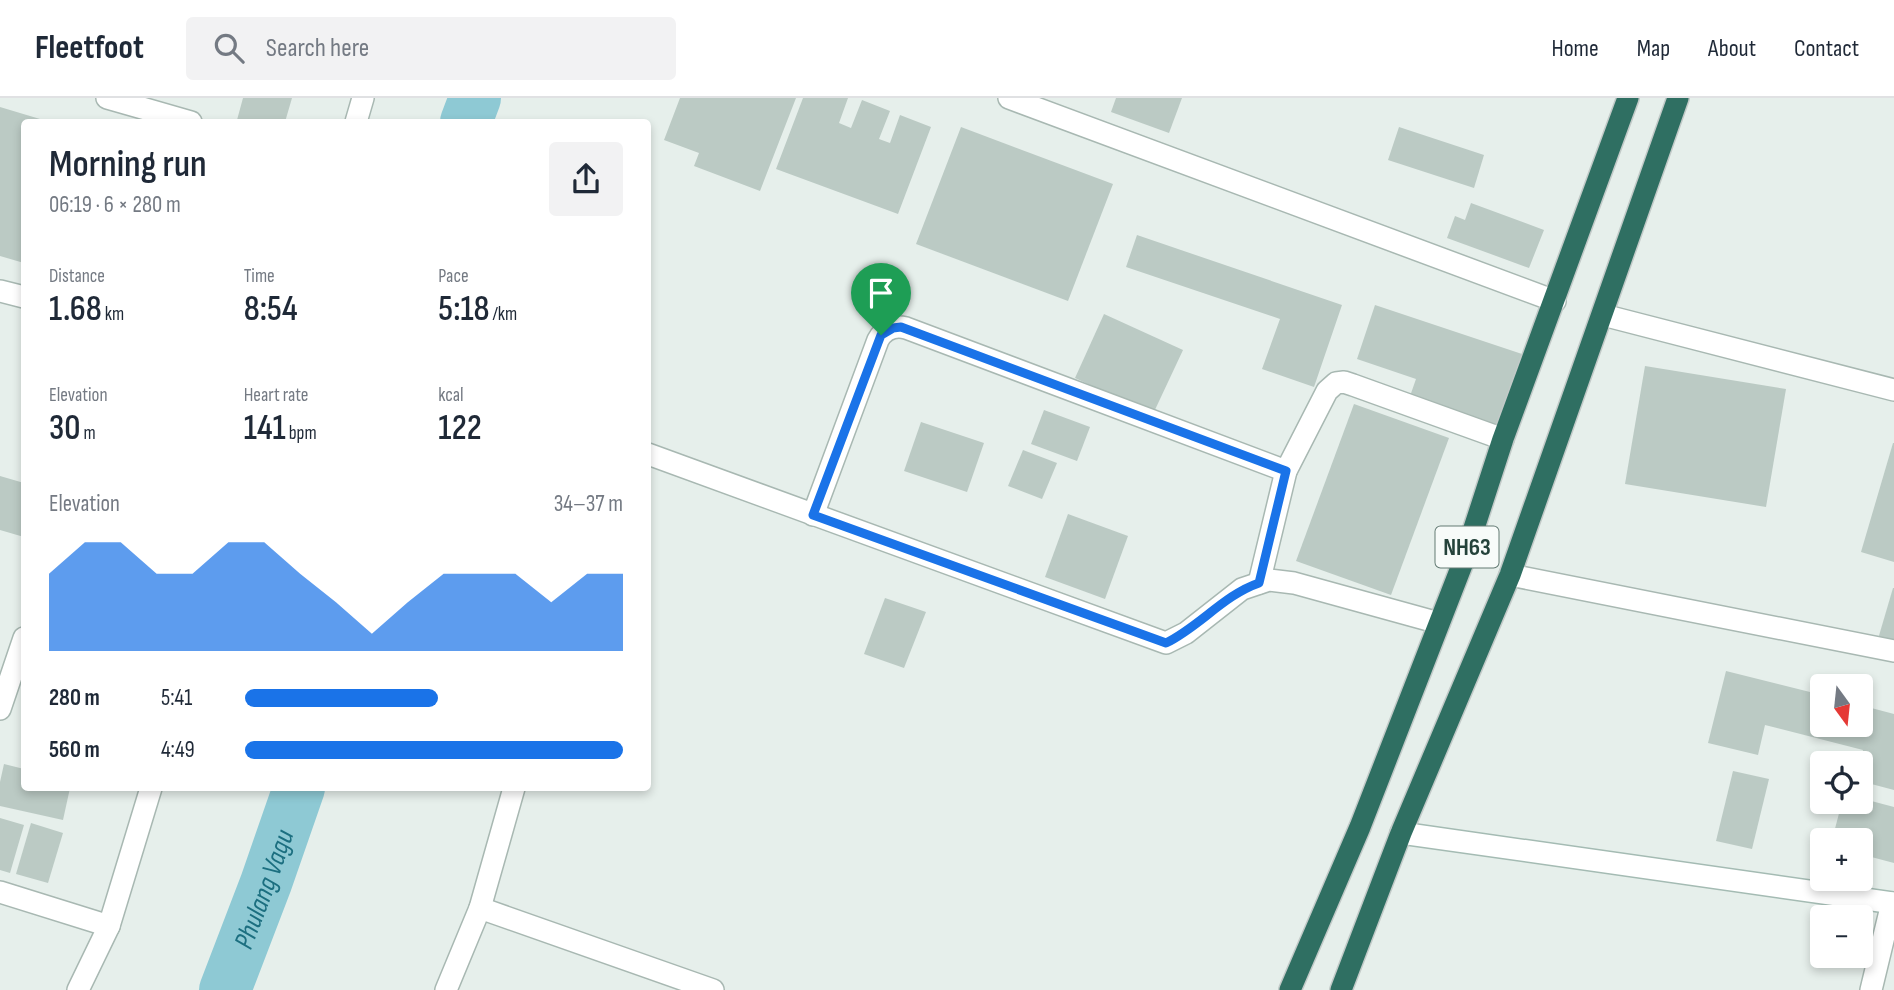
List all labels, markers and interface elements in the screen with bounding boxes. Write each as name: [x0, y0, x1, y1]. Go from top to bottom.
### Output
search box: [186, 17, 676, 80]
text: Fleetfoot: [35, 28, 144, 68]
icon: search: [210, 29, 248, 67]
text: Search here: [266, 33, 369, 64]
text: Home: [1551, 34, 1599, 63]
text: Map: [1637, 34, 1670, 63]
text: About: [1708, 34, 1756, 63]
text: Contact: [1794, 34, 1859, 63]
text: Morning run: [49, 142, 207, 187]
button: share: [549, 142, 623, 216]
text: 06:19 · 6 × 280 m: [49, 191, 181, 219]
pin: [851, 263, 911, 335]
text: Distance: [49, 265, 105, 288]
text: Time: [244, 265, 275, 288]
text: Pace: [438, 265, 469, 288]
icon: arrive: [862, 274, 900, 312]
text: 1.68: [49, 288, 102, 331]
text: 8:54: [244, 288, 298, 331]
text: 5:18: [438, 288, 490, 331]
text: km: [102, 303, 124, 326]
text: /km: [490, 303, 517, 326]
text: Elevation: [49, 384, 108, 407]
text: Heart rate: [244, 384, 309, 407]
text: kcal: [438, 384, 463, 407]
text: 30: [49, 407, 80, 450]
text: 141: [244, 407, 286, 450]
text: 122: [438, 407, 482, 450]
text: m: [80, 422, 96, 445]
text: bpm: [286, 422, 317, 445]
text: Elevation: [49, 490, 120, 518]
text: 34–37 m: [554, 490, 623, 518]
road number: NH63: [1436, 526, 1498, 568]
north arrow: [1810, 674, 1872, 737]
map controls: [1810, 674, 1873, 968]
text: 280 m: [49, 684, 100, 712]
text: 5:41: [161, 684, 192, 712]
text: 560 m: [49, 736, 100, 764]
text: 4:49: [161, 736, 195, 764]
button: locate: [1810, 751, 1873, 814]
water label: Phulang Vagu: [227, 825, 301, 954]
button: +: [1810, 828, 1873, 891]
button: −: [1810, 905, 1873, 968]

